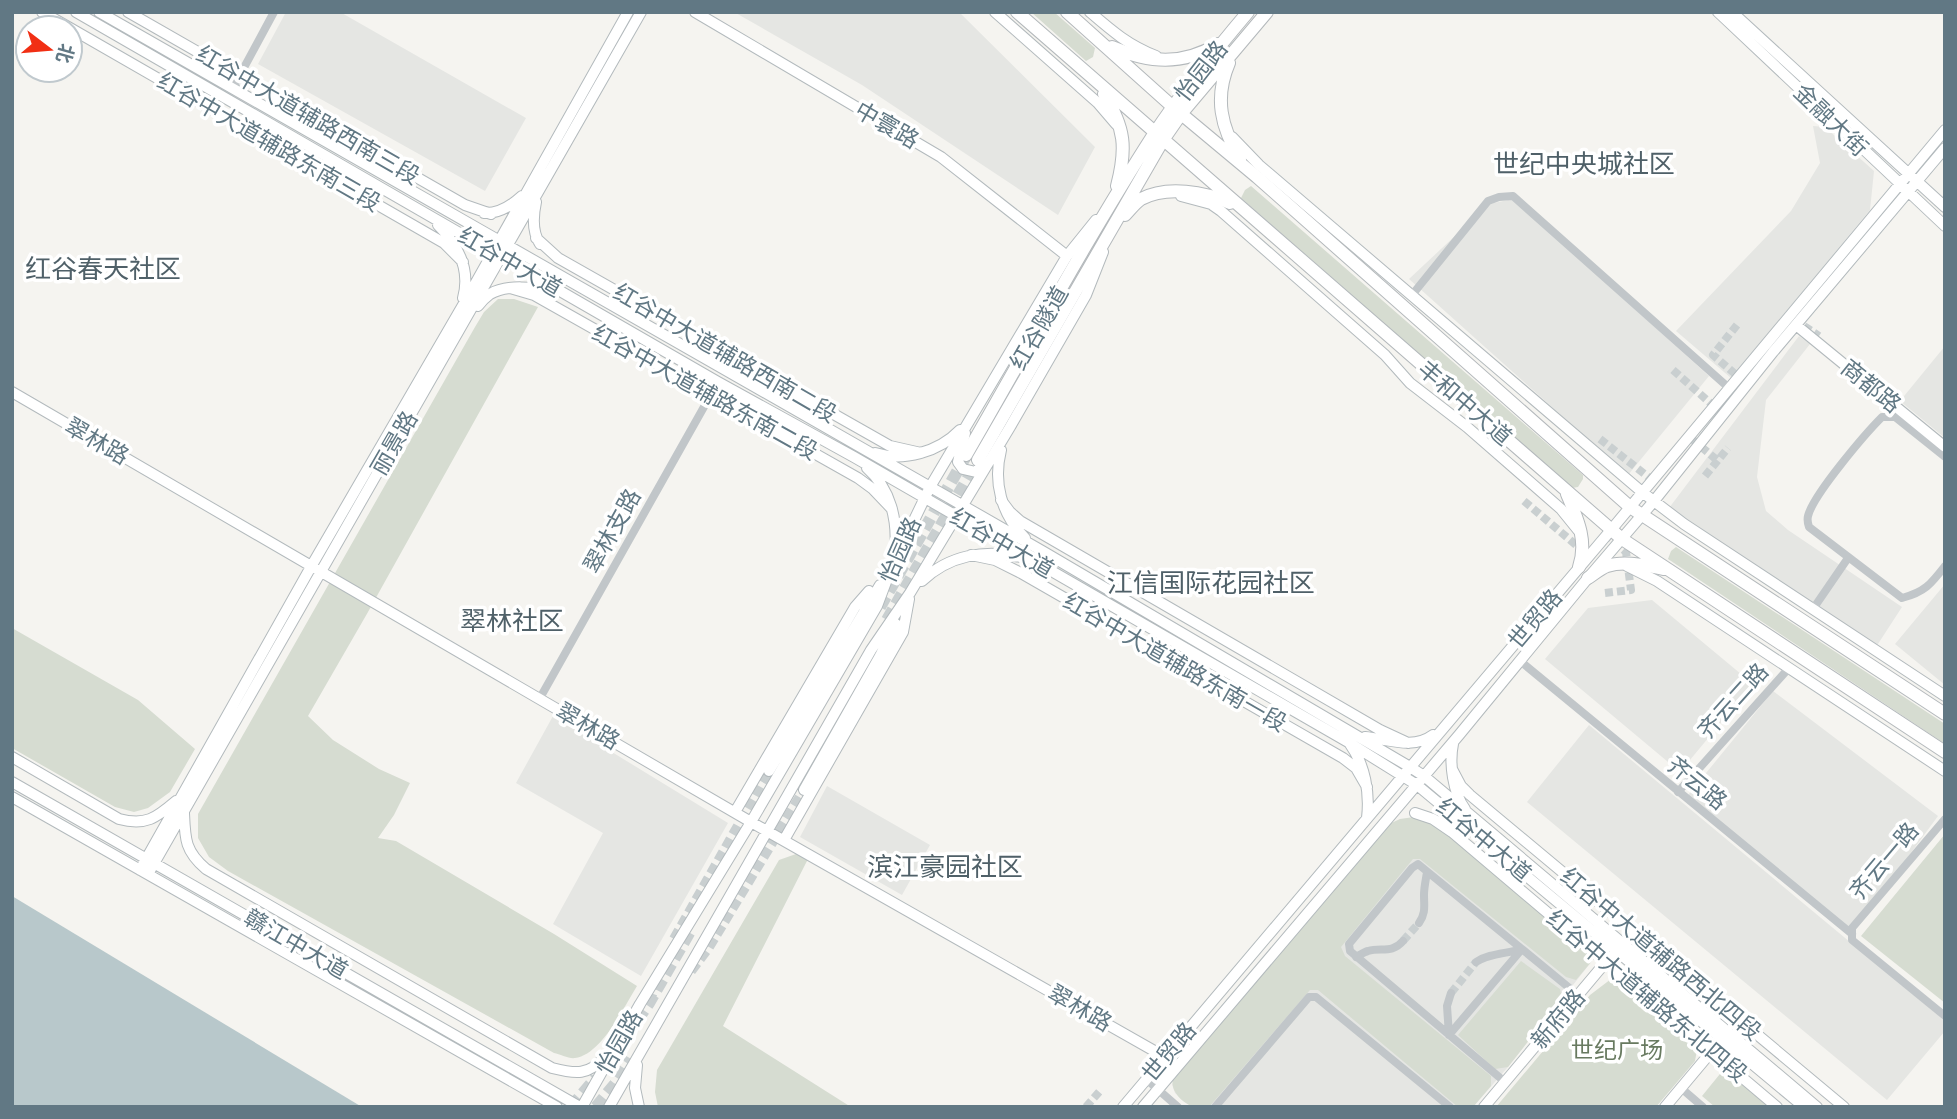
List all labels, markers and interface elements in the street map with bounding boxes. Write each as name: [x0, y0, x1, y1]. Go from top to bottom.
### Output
north arrow: [14, 14, 84, 84]
street label: 怡园路: [1166, 33, 1234, 107]
street label: 红谷中大道辅路西南三段: [191, 37, 426, 191]
text: 北: [50, 41, 80, 66]
street label: 红谷中大道辅路东南三段: [152, 64, 387, 218]
street label: 金融大街: [1787, 76, 1876, 163]
street label: 中寰路: [850, 93, 925, 155]
district label: 世纪中央城社区: [1493, 145, 1675, 181]
street label: 红谷中大道: [453, 219, 568, 304]
district label: 红谷春天社区: [25, 250, 181, 286]
street label: 红谷中大道辅路西南二段: [608, 275, 843, 429]
street label: 红谷隧道: [1001, 280, 1075, 375]
street label: 红谷中大道辅路东南二段: [587, 316, 824, 466]
street label: 商都路: [1835, 351, 1909, 419]
street label: 丰和中大道: [1412, 352, 1520, 452]
street label: 丽景路: [362, 405, 424, 480]
street label: 翠林路: [60, 409, 135, 471]
street label: 翠林支路: [575, 483, 647, 579]
street label: 红谷中大道: [945, 500, 1060, 585]
street label: 怡园路: [870, 512, 928, 588]
district label: 江信国际花园社区: [1107, 564, 1315, 600]
street label: 世贸路: [1500, 582, 1569, 655]
street label: 红谷中大道辅路东南一段: [1058, 584, 1293, 738]
district label: 翠林社区: [460, 602, 564, 638]
street label: 齐云二路: [1690, 655, 1775, 745]
street label: 翠林路: [551, 694, 626, 756]
street label: 齐云路: [1661, 748, 1735, 816]
street label: 红谷中大道: [1430, 790, 1539, 888]
street label: 齐云一路: [1841, 815, 1925, 906]
district label: 滨江豪园社区: [867, 848, 1023, 884]
street label: 红谷中大道辅路西北四段: [1554, 860, 1769, 1047]
street label: 赣江中大道: [239, 901, 354, 986]
street label: 红谷中大道辅路东北四段: [1540, 902, 1755, 1089]
street label: 翠林路: [1043, 976, 1118, 1038]
street label: 新府路: [1523, 982, 1592, 1055]
street label: 怡园路: [587, 1004, 649, 1079]
street label: 世贸路: [1134, 1015, 1203, 1088]
park label: 世纪广场: [1571, 1033, 1663, 1065]

